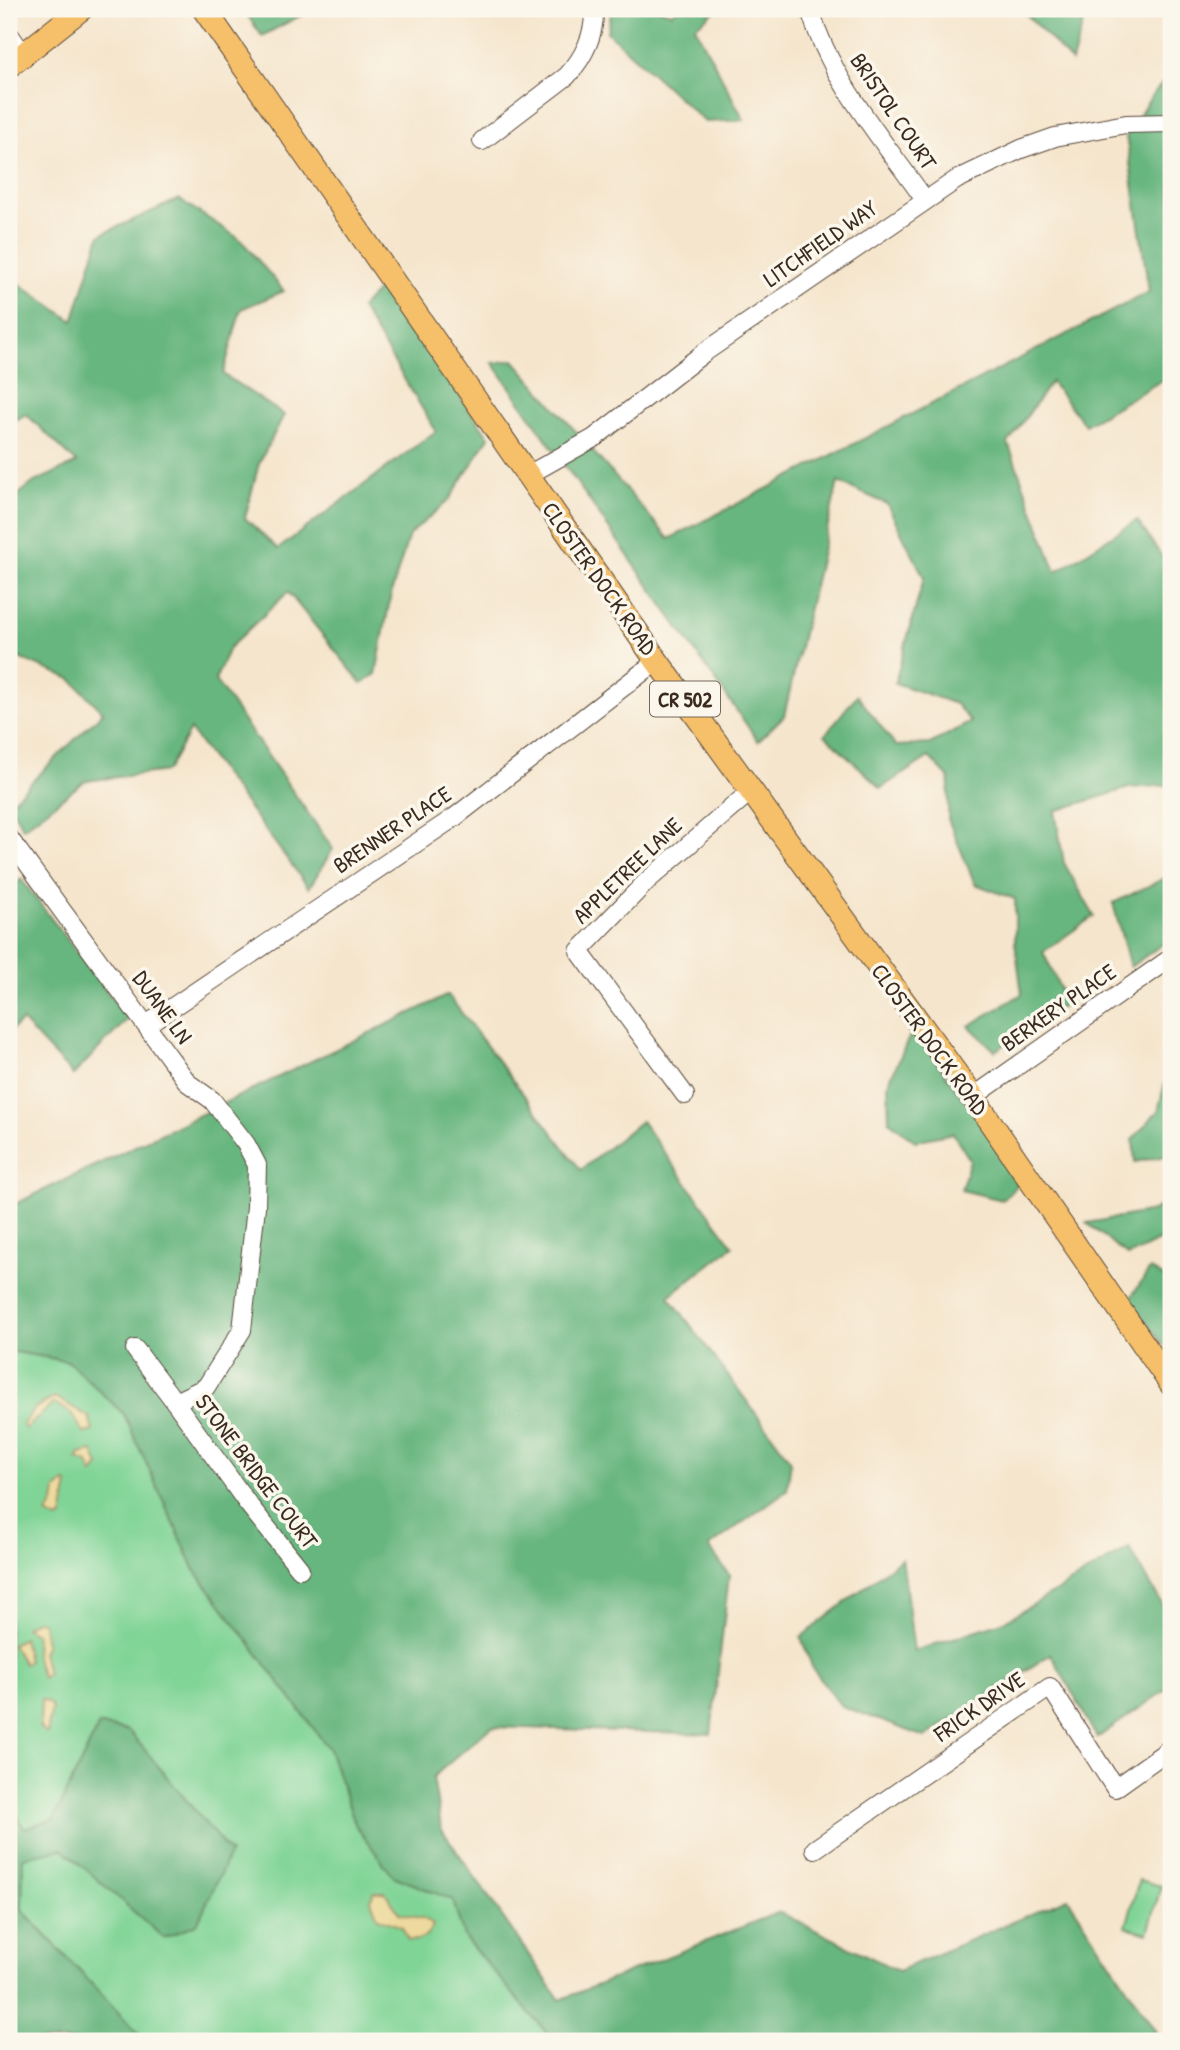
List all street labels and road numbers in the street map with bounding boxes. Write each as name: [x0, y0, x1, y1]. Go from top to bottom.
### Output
street label: BRISTOL COURT: [843, 46, 945, 176]
street label: LITCHFIELD WAY: [757, 192, 883, 294]
street label: CLOSTER DOCK ROAD: [536, 495, 664, 661]
road number: CR 502: [650, 682, 720, 716]
street label: BRENNER PLACE: [327, 778, 457, 880]
street label: APPLETREE LANE: [565, 810, 689, 930]
street label: BERKERY PLACE: [994, 956, 1122, 1058]
street label: CLOSTER DOCK ROAD: [865, 957, 996, 1121]
street label: DUANE LN: [126, 964, 200, 1050]
street label: STONE BRIDGE COURT: [189, 1387, 325, 1555]
street label: FRICK DRIVE: [927, 1663, 1031, 1749]

